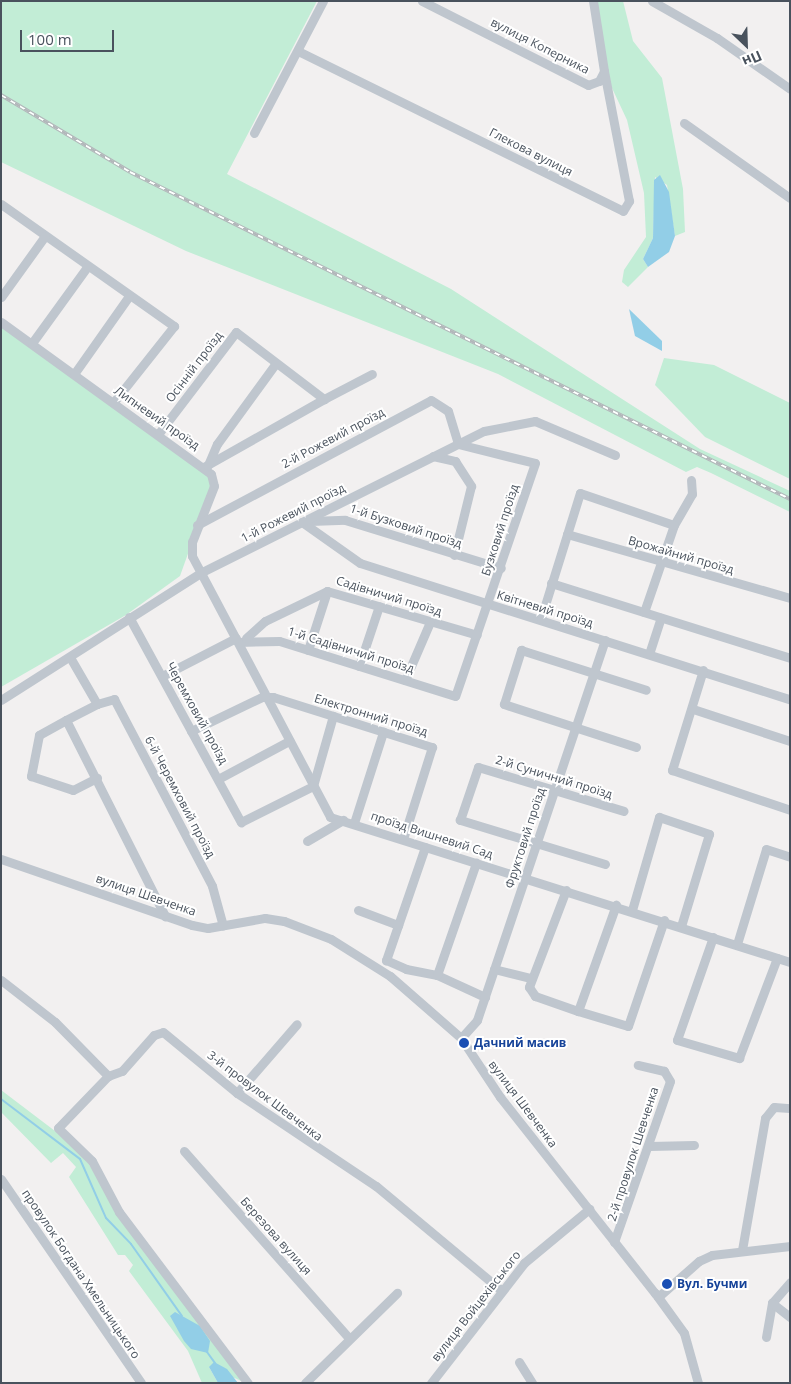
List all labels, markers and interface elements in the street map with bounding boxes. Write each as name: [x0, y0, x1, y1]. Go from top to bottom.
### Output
street label: вулиця Коперника: [488, 15, 592, 77]
scale bar: [22, 20, 116, 52]
north arrow: [721, 20, 771, 70]
text: 100 m: [28, 29, 72, 49]
text: Пн: [739, 46, 765, 72]
street label: Глекова вулиця: [487, 125, 575, 179]
street label: Осінній проїзд: [163, 329, 225, 405]
street label: Липневий проїзд: [112, 383, 202, 453]
street label: 2-й Рожевий проїзд: [279, 405, 387, 471]
street label: 1-й Рожевий проїзд: [239, 481, 347, 545]
street label: Бузковий проїзд: [478, 482, 522, 578]
street label: 1-й Бузковий проїзд: [348, 501, 464, 551]
street label: Врожайний проїзд: [627, 533, 735, 577]
street label: Садівничий проїзд: [334, 573, 444, 619]
street label: Квітневий проїзд: [495, 587, 595, 631]
street label: 1-й Садівничий проїзд: [286, 624, 416, 676]
street label: Черемховий проїзд: [163, 659, 231, 767]
street label: Електронний проїзд: [312, 691, 430, 739]
street label: 6-й Черемховий проїзд: [142, 734, 218, 860]
street label: 2-й Суничний проїзд: [494, 752, 614, 802]
street label: Фруктовий проїзд: [502, 786, 548, 890]
street label: проїзд Вишневий Сад: [369, 808, 495, 862]
street label: вулиця Шевченка: [94, 871, 198, 919]
place label: Дачний масив: [474, 1036, 566, 1050]
marker: Дачний масив: [458, 1037, 470, 1049]
street label: 3-й провулок Шевченка: [205, 1048, 325, 1144]
street label: вулиця Шевченка: [486, 1058, 560, 1150]
street label: 2-й провулок Шевченка: [604, 1085, 662, 1223]
street label: провулок Богдана Хмельницького: [19, 1187, 143, 1361]
street label: Березова вулиця: [237, 1194, 315, 1278]
street label: вулиця Войцехівського: [428, 1248, 524, 1364]
place label: Вул. Бучми: [677, 1277, 747, 1291]
marker: Вул. Бучми: [661, 1278, 673, 1290]

